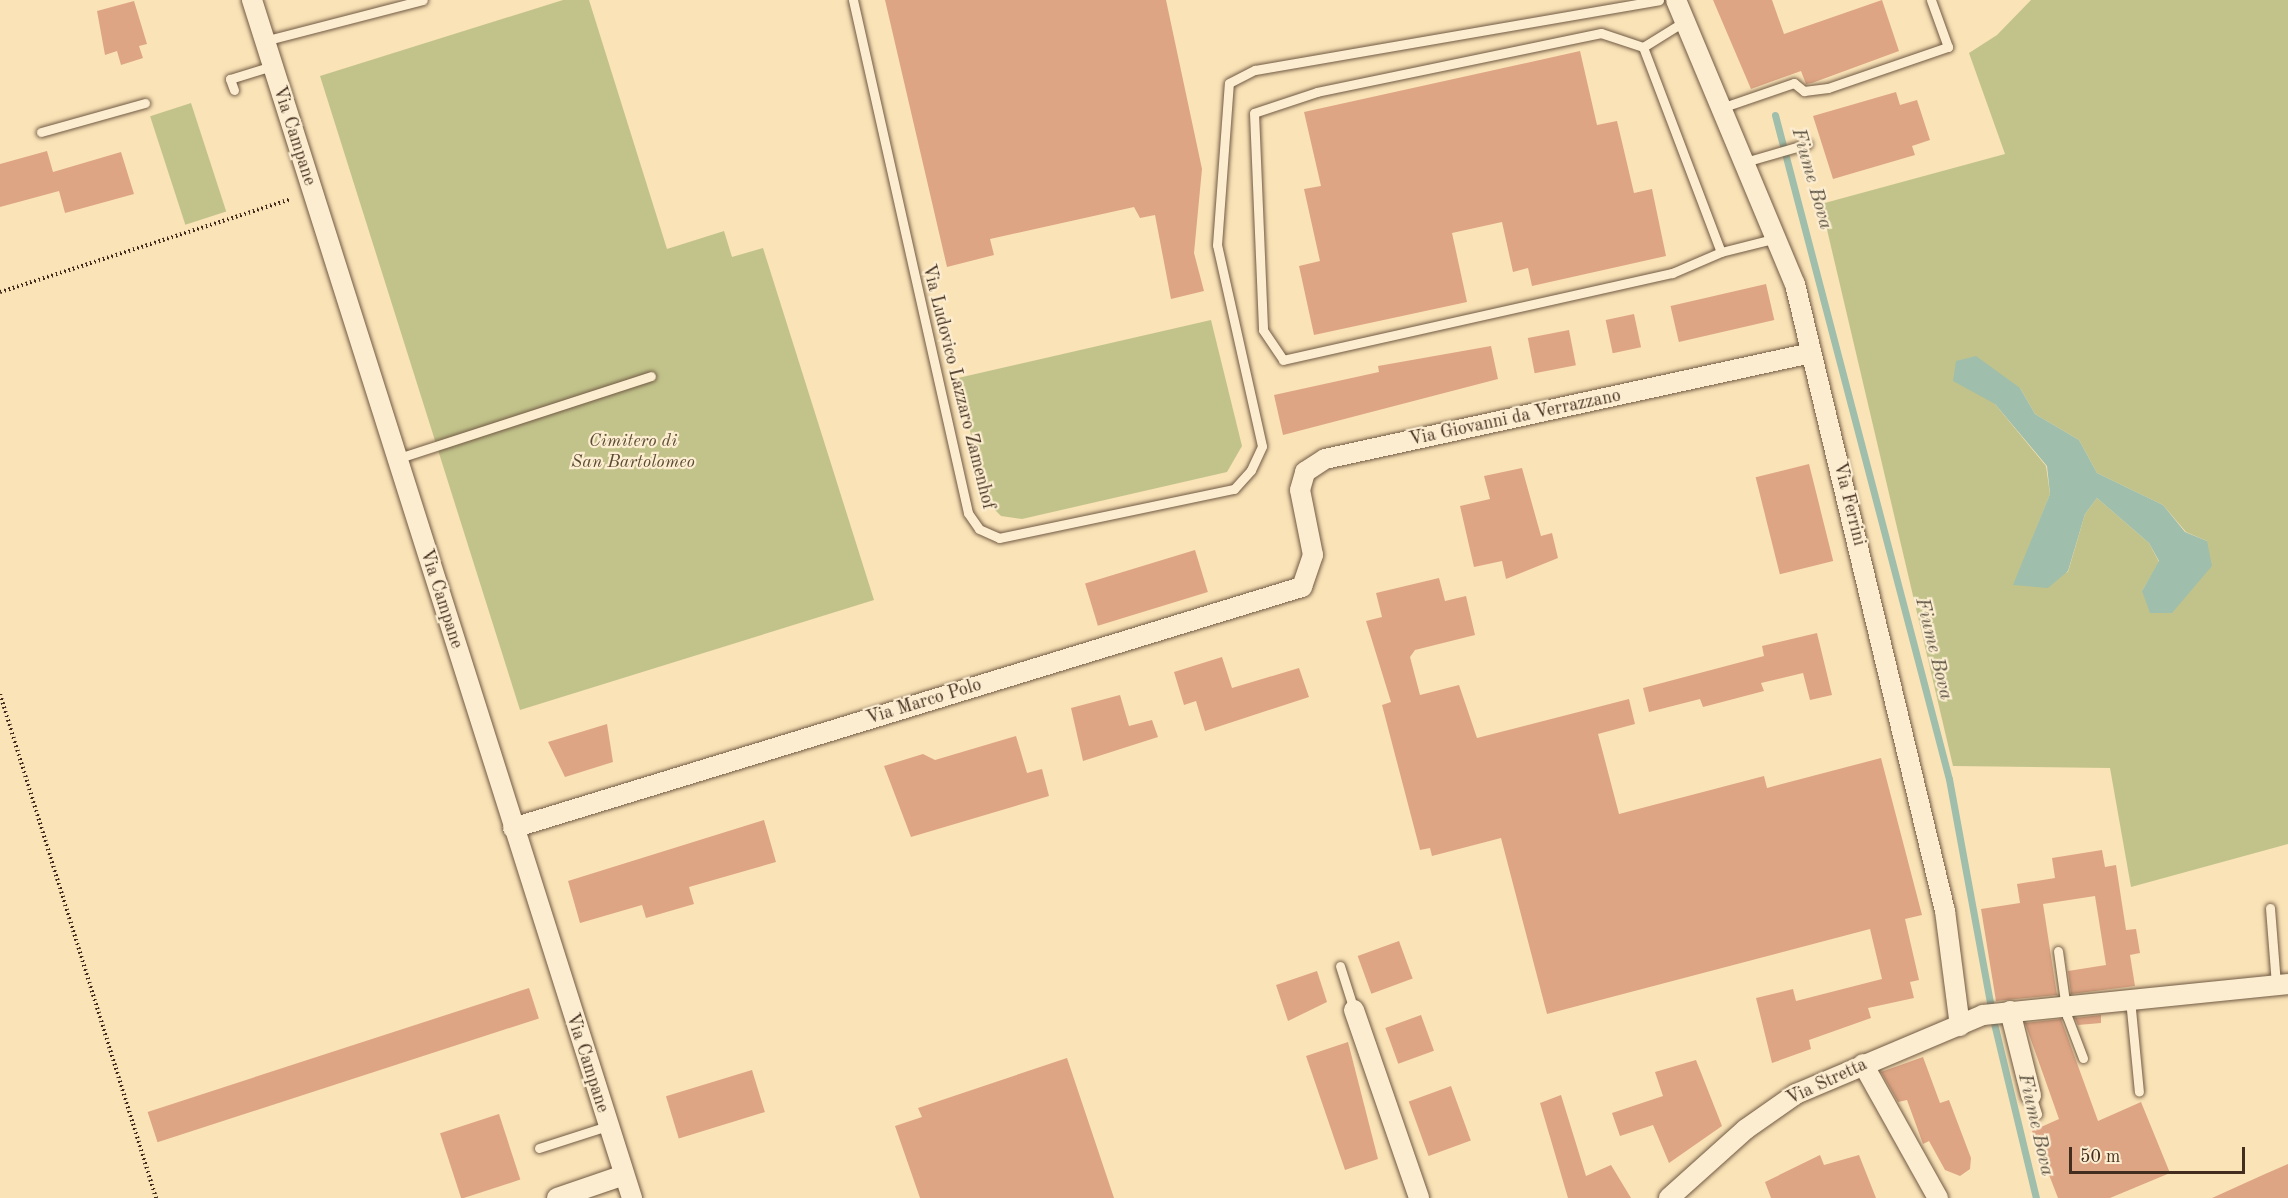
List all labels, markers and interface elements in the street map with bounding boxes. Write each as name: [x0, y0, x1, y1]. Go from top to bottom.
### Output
street label: Via Campane: [268, 84, 320, 188]
water label: Fiume Bova: [1785, 125, 1837, 233]
street label: Via Ludovico Lazzaro Zamenhof: [917, 262, 999, 512]
street label: Via Giovanni da Verrazzano: [1407, 385, 1623, 451]
park label: Cimitero di San Bartolomeo: [571, 431, 695, 474]
street label: Via Ferrini: [1828, 460, 1870, 548]
street label: Via Campane: [415, 547, 467, 651]
water label: Fiume Bova: [1909, 595, 1957, 703]
street label: Via Marco Polo: [864, 674, 984, 730]
street label: Via Campane: [561, 1011, 613, 1115]
street label: Via Stretta: [1783, 1054, 1871, 1110]
water label: Fiume Bova: [2012, 1071, 2058, 1179]
scale bar: [2072, 1135, 2248, 1173]
text: 50 m: [2080, 1148, 2120, 1166]

